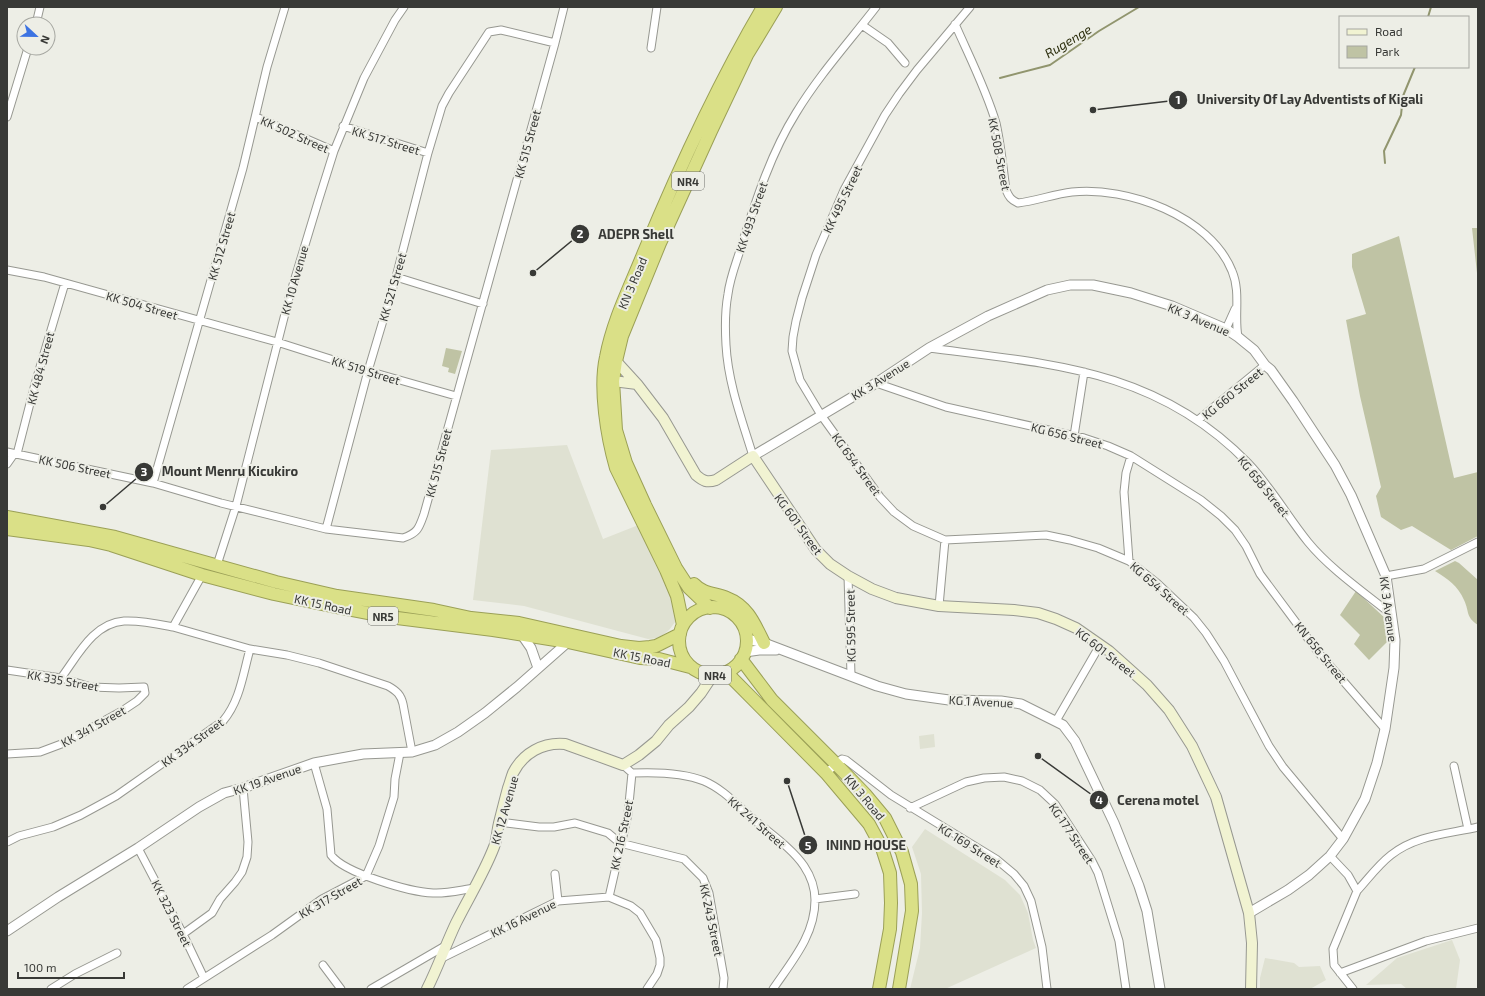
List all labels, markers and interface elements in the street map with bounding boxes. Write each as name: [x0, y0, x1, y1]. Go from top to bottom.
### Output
north arrow: [16, 16, 56, 56]
legend: [1339, 16, 1469, 68]
water label: Rugenge: [1042, 21, 1094, 61]
text: Road: [1375, 24, 1403, 38]
text: N: [38, 34, 53, 46]
text: Park: [1375, 44, 1400, 58]
callout: University Of Lay Adventists of Kigali: [1168, 87, 1432, 112]
text: University Of Lay Adventists of Kigali: [1197, 91, 1423, 107]
text: 1: [1175, 92, 1181, 106]
street label: KK 515 Street: [511, 108, 543, 180]
street label: KK 502 Street: [259, 113, 332, 155]
street label: KK 508 Street: [986, 116, 1014, 192]
street label: KK 517 Street: [350, 123, 422, 157]
street label: KK 495 Street: [820, 163, 865, 235]
road number: NR4: [672, 172, 704, 190]
street label: KK 493 Street: [732, 179, 770, 254]
street label: KK 512 Street: [205, 210, 238, 282]
callout: ADEPR Shell: [570, 222, 682, 247]
text: 2: [577, 226, 584, 240]
text: ADEPR Shell: [598, 226, 674, 242]
street label: KK 10 Avenue: [277, 244, 311, 316]
street label: KK 521 Street: [376, 251, 409, 323]
street label: KN 3 Road: [615, 255, 649, 311]
street label: KK 504 Street: [105, 288, 180, 322]
street label: KK 3 Avenue: [1166, 300, 1232, 338]
street label: KK 484 Street: [24, 330, 57, 406]
street label: KK 519 Street: [330, 353, 402, 387]
street label: KK 3 Avenue: [848, 356, 912, 402]
street label: KG 660 Street: [1199, 364, 1265, 422]
street label: KG 656 Street: [1030, 419, 1105, 451]
street label: KK 515 Street: [422, 427, 454, 499]
street label: KG 654 Street: [830, 430, 885, 498]
street label: KK 506 Street: [38, 452, 113, 481]
street label: KG 658 Street: [1235, 453, 1293, 519]
callout: Mount Menru Kicukiro: [134, 459, 306, 484]
text: Mount Menru Kicukiro: [162, 463, 299, 479]
text: 3: [141, 464, 148, 478]
street label: KG 601 Street: [772, 491, 826, 558]
street label: KG 654 Street: [1128, 559, 1193, 618]
street label: KK 3 Avenue: [1377, 575, 1401, 643]
street label: KG 595 Street: [842, 589, 858, 663]
street label: KK 15 Road: [293, 591, 353, 617]
road number: NR5: [368, 607, 398, 625]
street label: KN 656 Street: [1292, 619, 1350, 686]
street label: KG 601 Street: [1073, 624, 1139, 680]
street label: KK 15 Road: [612, 645, 672, 669]
road number: NR4: [699, 666, 731, 684]
street label: KK 335 Street: [26, 667, 100, 693]
street label: KG 1 Avenue: [948, 692, 1014, 710]
street label: KK 341 Street: [58, 702, 128, 749]
street label: KK 334 Street: [158, 714, 226, 769]
street label: KK 19 Avenue: [231, 761, 303, 797]
street label: KN 3 Road: [842, 771, 888, 823]
street label: KK 12 Avenue: [488, 774, 520, 846]
callout: Cerena motel: [1089, 788, 1207, 813]
text: 4: [1095, 792, 1103, 806]
text: Cerena motel: [1117, 792, 1200, 808]
street label: KK 241 Street: [725, 793, 789, 851]
street label: KK 216 Street: [607, 798, 635, 871]
street label: KG 177 Street: [1047, 800, 1098, 866]
street label: KG 169 Street: [936, 820, 1004, 870]
callout: ININD HOUSE: [798, 833, 914, 858]
text: ININD HOUSE: [826, 837, 906, 853]
text: 5: [805, 838, 812, 852]
street label: KK 317 Street: [296, 873, 364, 921]
street label: KK 323 Street: [149, 877, 195, 949]
street label: KK 243 Street: [698, 883, 727, 958]
street label: KK 16 Avenue: [488, 896, 558, 940]
scale bar: [18, 954, 124, 980]
text: 100 m: [24, 960, 56, 974]

